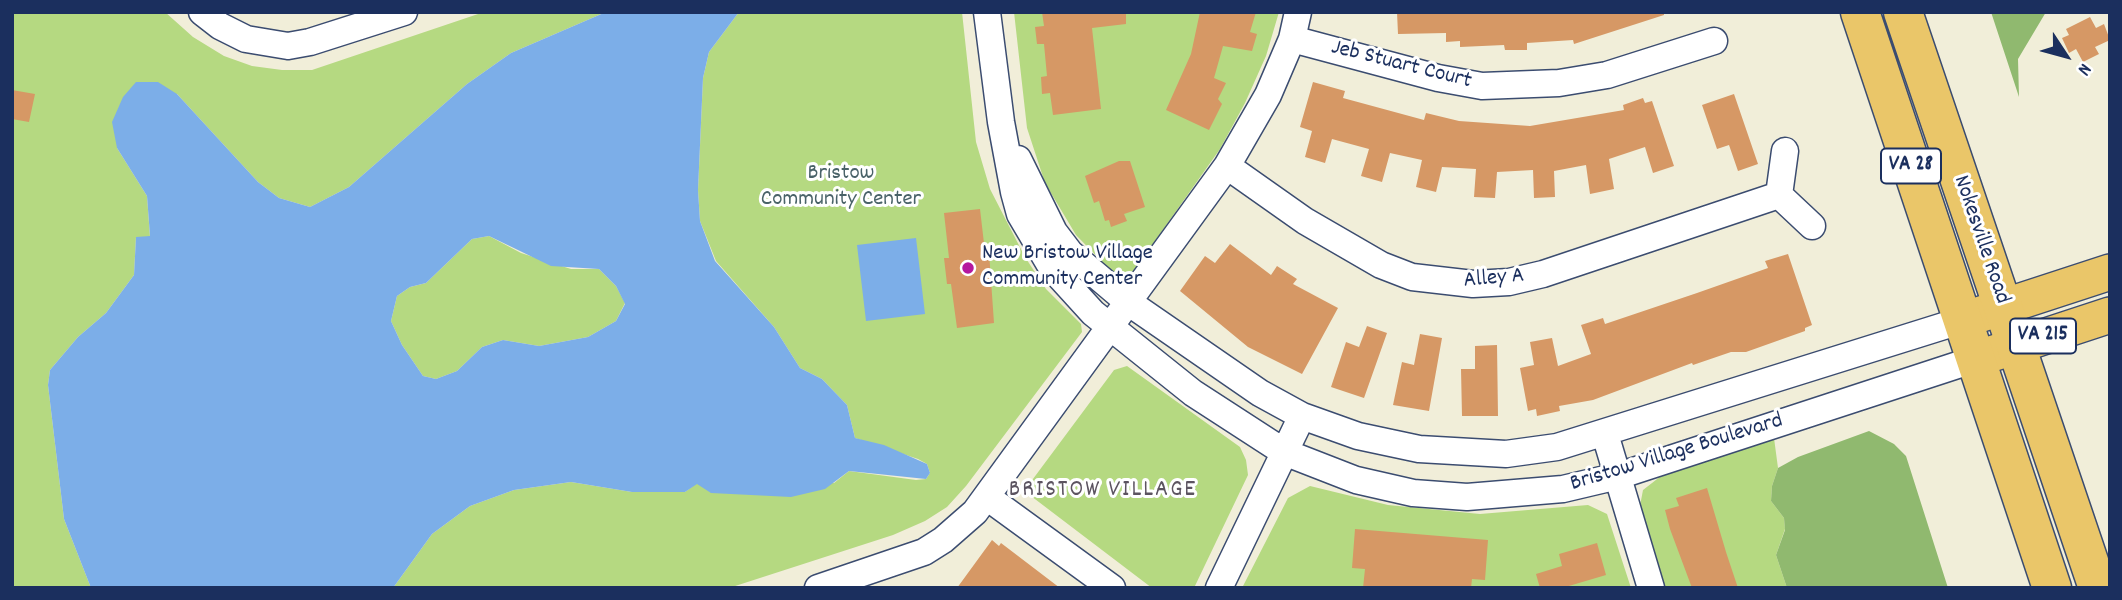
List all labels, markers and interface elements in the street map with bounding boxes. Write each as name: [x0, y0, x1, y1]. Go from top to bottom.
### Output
north arrow: [2031, 21, 2101, 91]
street label: Jeb Stuart Court: [1328, 35, 1474, 97]
text: N: [2070, 57, 2097, 80]
road number: VA 28: [1881, 148, 1941, 184]
park label: Bristow Community Center: [761, 161, 921, 215]
street label: Nokesville Road: [1945, 172, 2015, 308]
place label: New Bristow Village Community Center: [982, 241, 1153, 295]
marker: New Bristow Village Community Center: [960, 260, 976, 276]
street label: Alley A: [1463, 264, 1525, 296]
road number: VA 215: [2010, 318, 2076, 354]
street label: Bristow Village Boulevard: [1567, 409, 1787, 499]
district label: BRISTOW VILLAGE: [1011, 478, 1195, 506]

